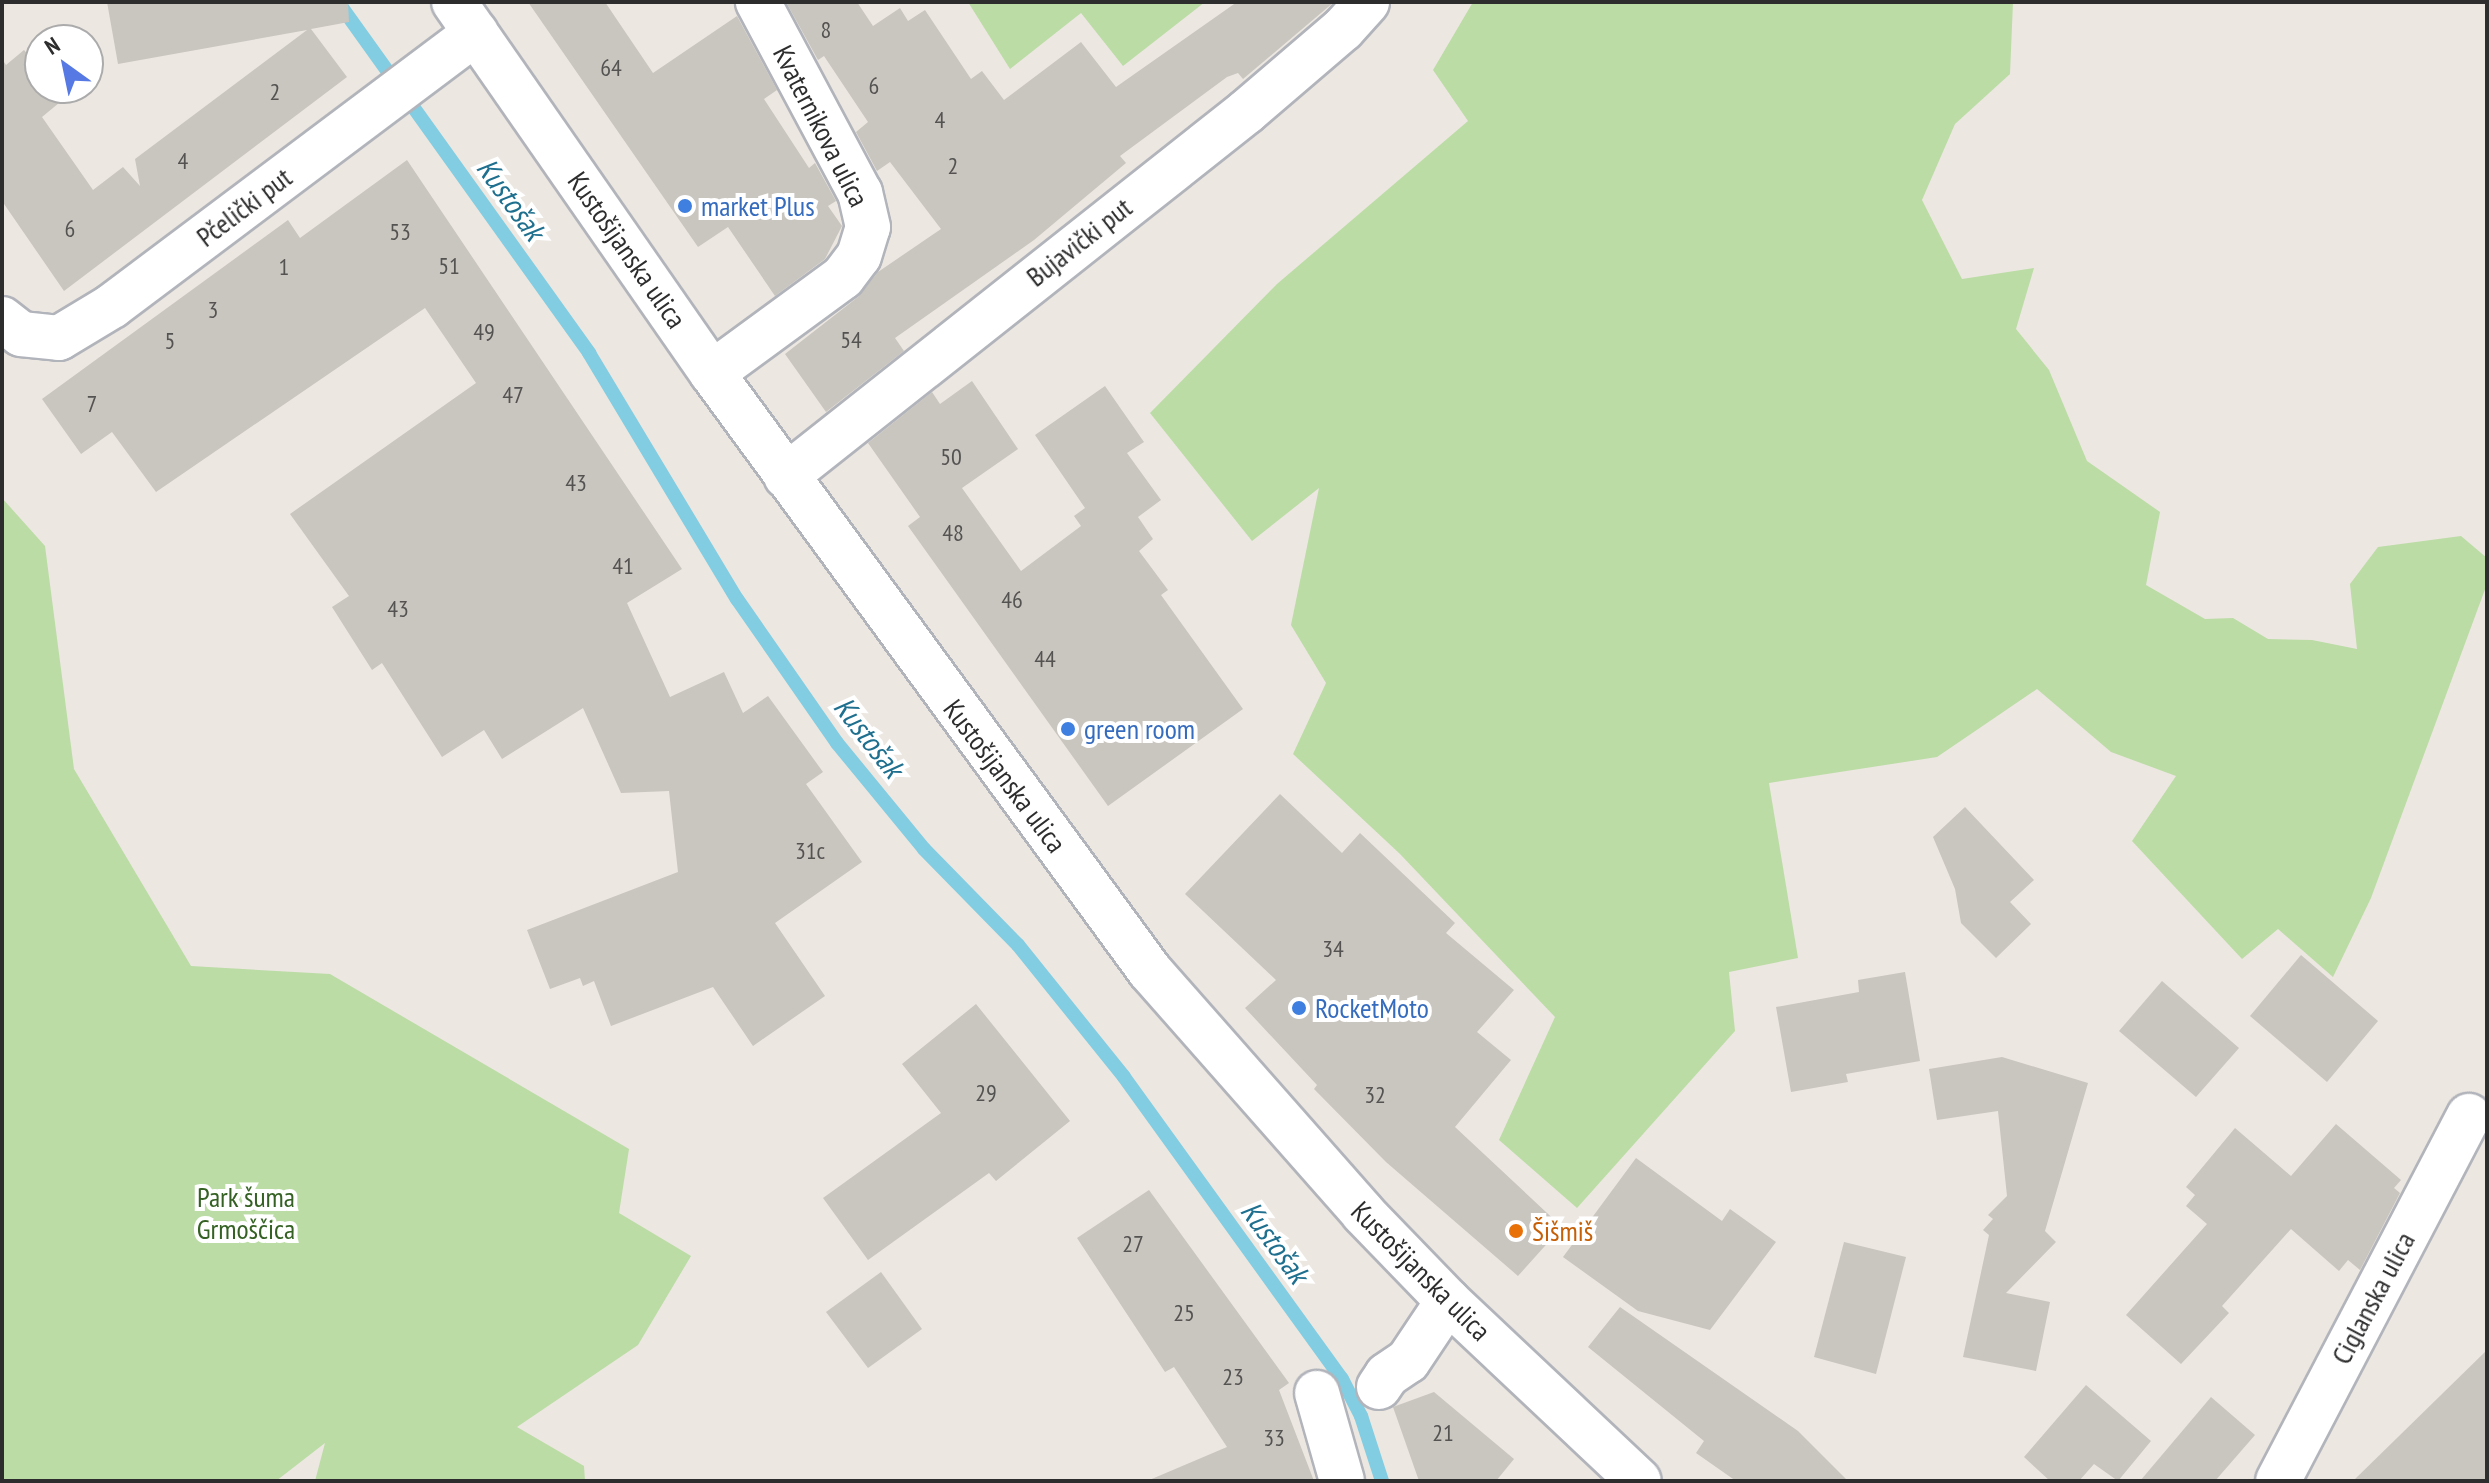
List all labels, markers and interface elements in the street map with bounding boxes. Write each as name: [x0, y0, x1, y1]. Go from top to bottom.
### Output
house number: 8: [821, 16, 831, 44]
north arrow: [24, 24, 104, 104]
text: N: [39, 31, 65, 61]
street label: Kvaternikova ulica: [766, 40, 876, 212]
house number: 64: [600, 54, 622, 82]
house number: 6: [869, 72, 879, 100]
house number: 2: [270, 78, 280, 106]
house number: 4: [935, 106, 945, 134]
house number: 4: [178, 147, 188, 175]
water label: Kustošak: [469, 151, 553, 247]
house number: 2: [948, 152, 958, 180]
street label: Pčelički put: [190, 160, 298, 254]
street label: Kustošijanska ulica: [561, 165, 693, 335]
place label: market Plus: [701, 189, 815, 223]
street label: Bujavički put: [1020, 190, 1138, 294]
marker: market Plus: [676, 197, 694, 215]
house number: 6: [65, 215, 75, 243]
house number: 53: [389, 218, 411, 246]
house number: 51: [438, 252, 460, 280]
house number: 1: [279, 253, 289, 281]
house number: 3: [208, 296, 218, 324]
house number: 49: [473, 318, 495, 346]
house number: 54: [840, 326, 862, 354]
house number: 5: [165, 327, 175, 355]
house number: 47: [502, 381, 524, 409]
house number: 7: [87, 390, 97, 418]
house number: 50: [940, 443, 962, 471]
house number: 43: [565, 469, 587, 497]
house number: 48: [942, 519, 964, 547]
house number: 41: [612, 552, 634, 580]
house number: 46: [1001, 586, 1023, 614]
house number: 43: [387, 595, 409, 623]
house number: 44: [1034, 645, 1056, 673]
water label: Kustošak: [826, 690, 912, 784]
street label: Kustošijanska ulica: [937, 693, 1073, 859]
place label: green room: [1084, 712, 1195, 746]
marker: green room: [1059, 720, 1077, 738]
house number: 31c: [795, 837, 825, 865]
house number: 34: [1322, 935, 1344, 963]
place label: RocketMoto: [1315, 991, 1429, 1025]
marker: RocketMoto: [1290, 999, 1308, 1017]
house number: 29: [975, 1079, 997, 1107]
house number: 32: [1364, 1081, 1386, 1109]
park label: Park šuma Grmoščica: [197, 1180, 295, 1246]
water label: Kustošak: [1233, 1194, 1317, 1290]
street label: Kustošijanska ulica: [1344, 1194, 1498, 1348]
place label: Šišmiš: [1532, 1214, 1593, 1248]
marker: Šišmiš: [1507, 1222, 1525, 1240]
street label: Ciglanska ulica: [2324, 1226, 2422, 1370]
house number: 27: [1122, 1230, 1144, 1258]
house number: 25: [1173, 1299, 1195, 1327]
house number: 23: [1222, 1363, 1244, 1391]
house number: 21: [1432, 1419, 1454, 1447]
house number: 33: [1263, 1424, 1285, 1452]

